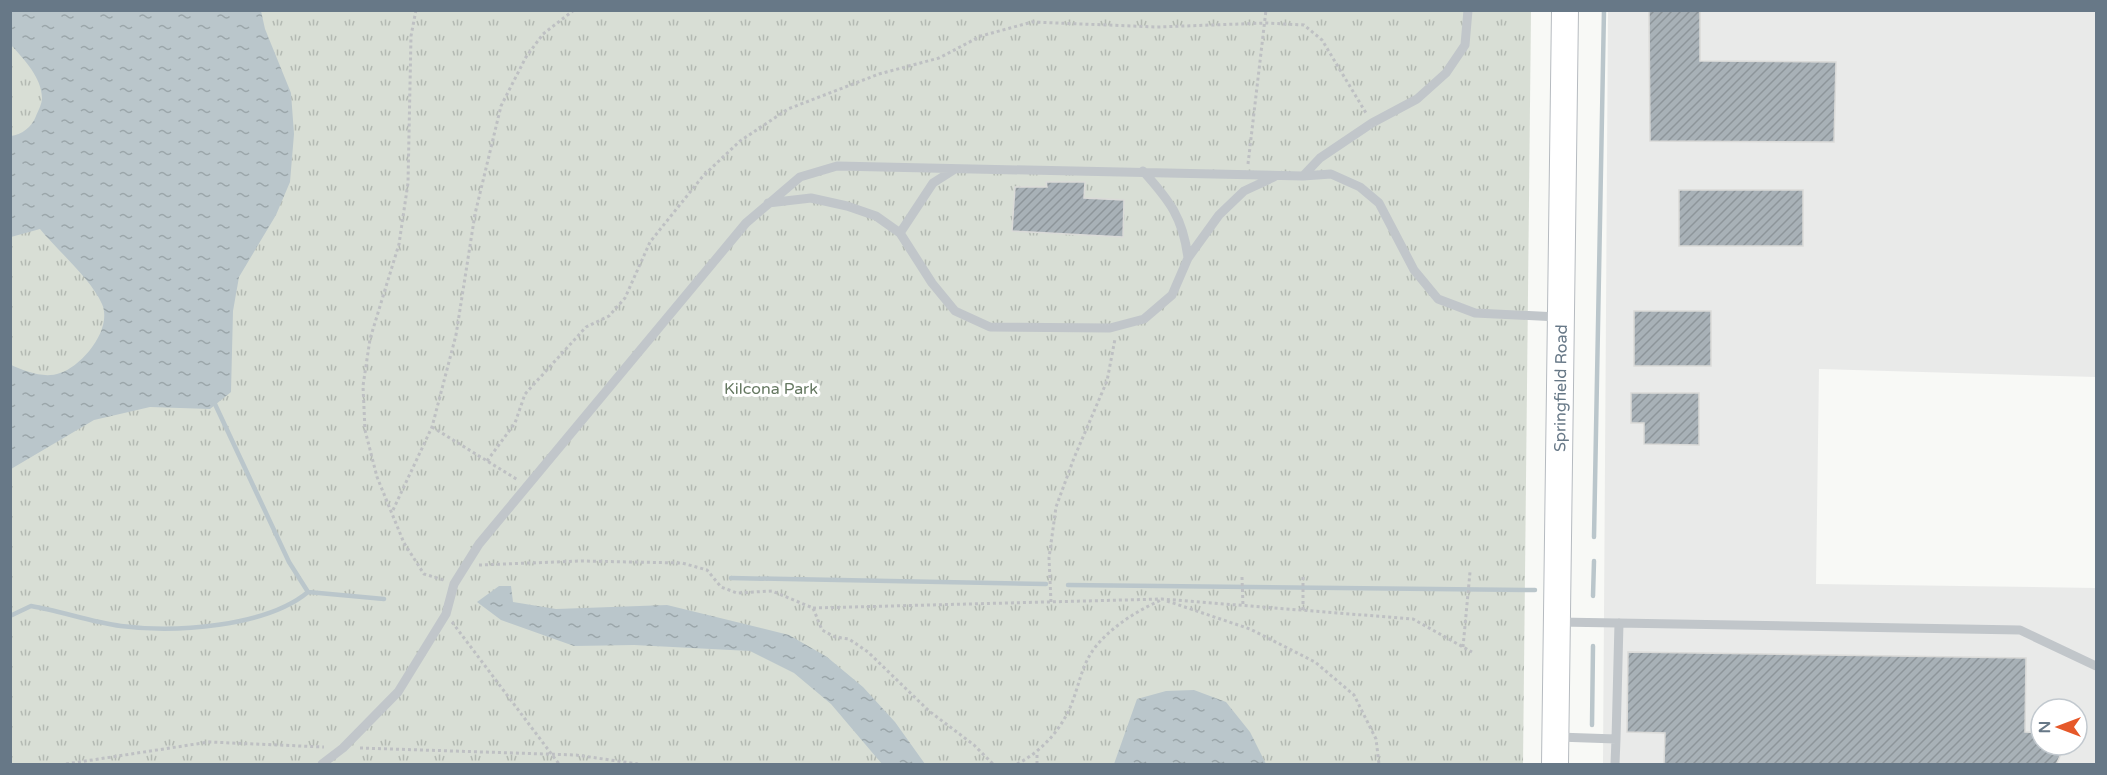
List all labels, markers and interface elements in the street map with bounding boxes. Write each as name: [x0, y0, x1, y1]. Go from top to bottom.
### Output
street label: Springfield Road: [1550, 324, 1572, 452]
park label: Kilcona Park: [724, 379, 818, 399]
north arrow: [2029, 697, 2089, 757]
text: N: [2035, 721, 2055, 733]

